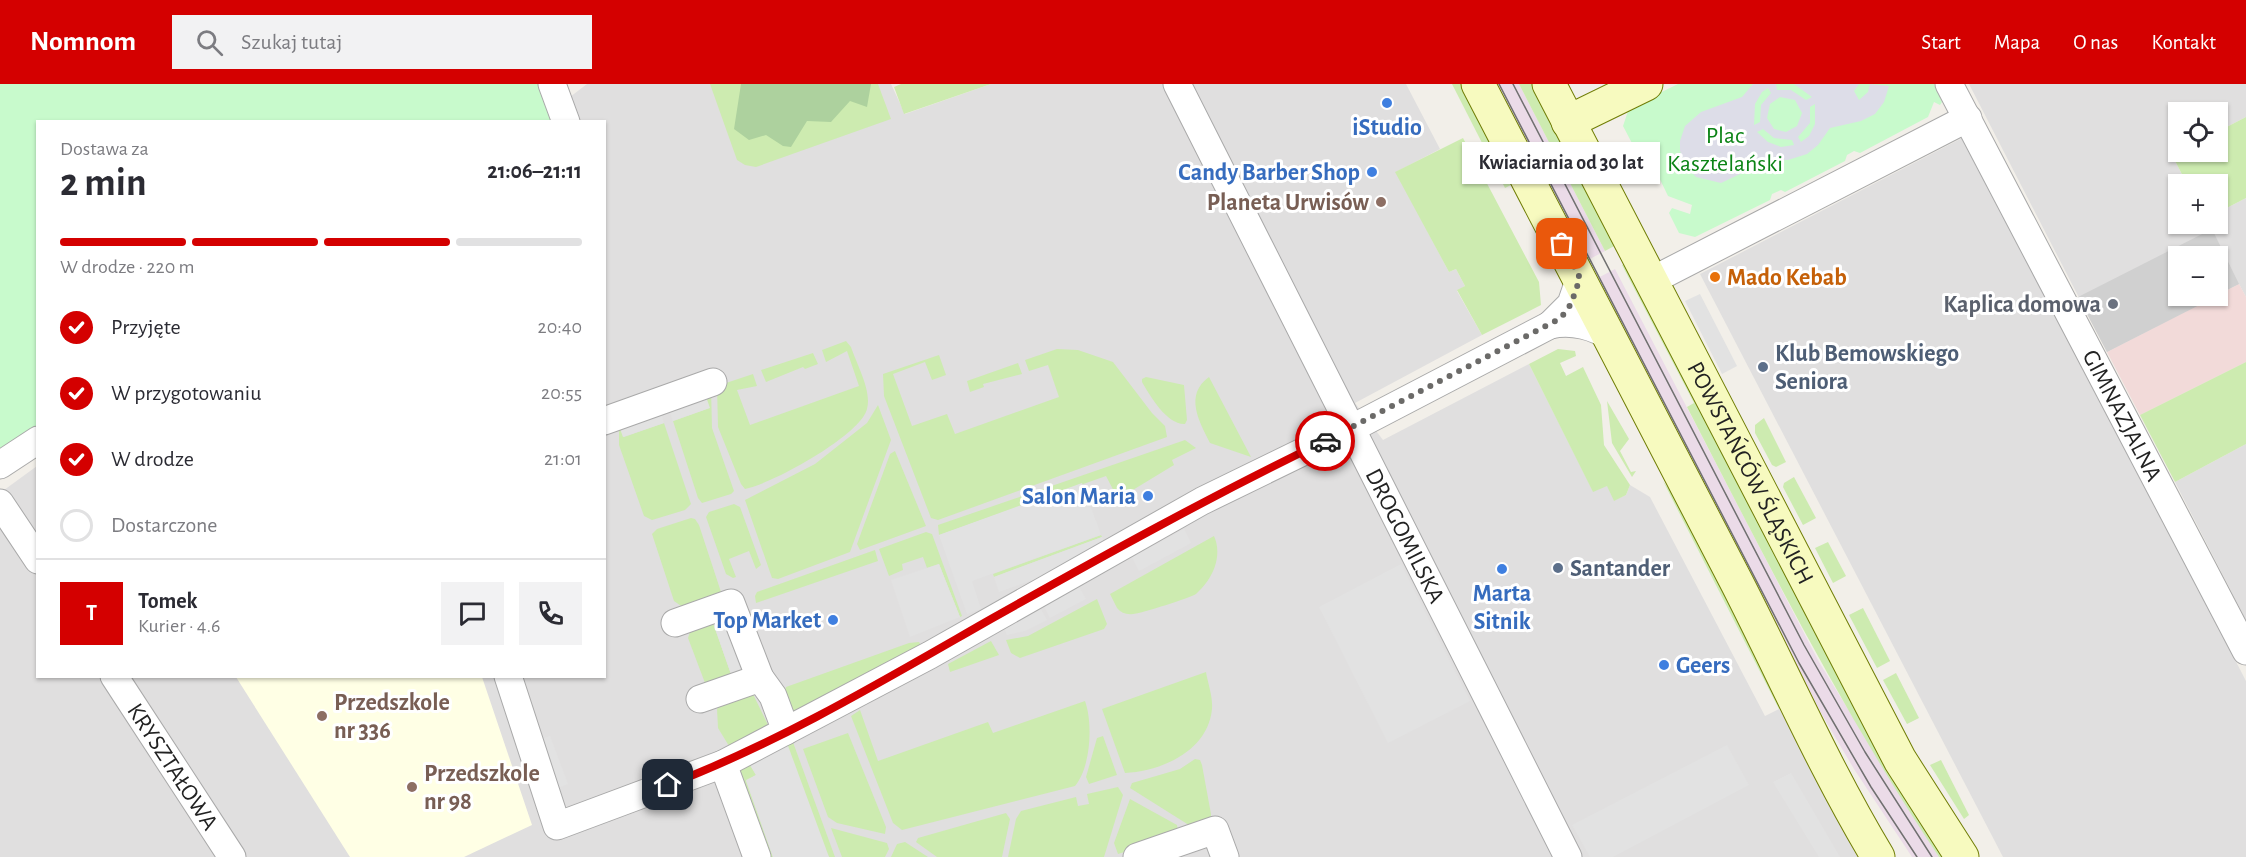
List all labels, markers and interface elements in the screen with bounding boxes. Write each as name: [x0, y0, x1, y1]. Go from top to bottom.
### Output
search box: [172, 15, 592, 69]
icon: search: [193, 26, 226, 59]
text: Nomnom: [30, 28, 136, 56]
text: Szukaj tutaj: [241, 31, 342, 53]
text: Start: [1921, 32, 1961, 53]
text: Mapa: [1994, 32, 2040, 53]
text: O nas: [2073, 32, 2118, 53]
text: Kontakt: [2151, 32, 2216, 53]
marker: iStudio: [1380, 96, 1394, 110]
map controls: [2168, 102, 2228, 306]
button: locate: [2168, 102, 2228, 162]
place label: iStudio: [1352, 116, 1422, 140]
park label: Plac Kasztelański: [1667, 124, 1783, 176]
text: Dostawa za: [60, 139, 149, 159]
callout: Kwiaciarnia od 30 lat: [1463, 142, 1661, 184]
text: Kwiaciarnia od 30 lat: [1479, 153, 1643, 173]
text: 21:06–21:11: [487, 160, 582, 182]
place label: Candy Barber Shop: [1178, 161, 1360, 185]
text: 2 min: [60, 164, 147, 203]
marker: Candy Barber Shop: [1365, 165, 1379, 179]
button: +: [2168, 174, 2228, 234]
place label: Planeta Urwisów: [1207, 191, 1369, 215]
marker: Planeta Urwisów: [1374, 195, 1388, 209]
pin: [1536, 218, 1587, 269]
icon: bag: [1545, 227, 1578, 260]
button: −: [2168, 246, 2228, 306]
text: W drodze · 220 m: [60, 257, 195, 277]
place label: Mado Kebab: [1727, 266, 1847, 290]
marker: Mado Kebab: [1708, 270, 1722, 284]
place label: Kaplica domowa: [1943, 293, 2101, 317]
marker: Kaplica domowa: [2106, 297, 2120, 311]
icon: check: [60, 311, 93, 344]
text: Przyjęte: [111, 316, 181, 338]
text: 20:40: [538, 317, 582, 337]
place label: Klub Bemowskiego Seniora: [1775, 342, 1959, 394]
street label: GIMNAZJALNA: [2078, 346, 2166, 485]
street label: POWSTAŃCÓW ŚLĄSKICH: [1682, 358, 1818, 588]
marker: Klub Bemowskiego Seniora: [1756, 360, 1770, 374]
icon: check: [60, 377, 93, 410]
text: W przygotowaniu: [111, 382, 261, 404]
text: 20:55: [541, 383, 582, 403]
courier: [1295, 411, 1355, 471]
icon: car: [1309, 425, 1342, 458]
icon: check: [60, 443, 93, 476]
text: W drodze: [111, 448, 194, 470]
text: 21:01: [544, 449, 582, 469]
street label: DROGOMILSKA: [1361, 465, 1448, 607]
place label: Salon Maria: [1022, 485, 1136, 509]
marker: Salon Maria: [1141, 489, 1155, 503]
text: Dostarczone: [111, 514, 218, 536]
place label: Santander: [1570, 557, 1671, 581]
marker: Santander: [1551, 561, 1565, 575]
marker: Marta Sitnik: [1495, 562, 1509, 576]
button: chat: [441, 582, 504, 645]
button: phone: [519, 582, 582, 645]
place label: Marta Sitnik: [1473, 582, 1531, 634]
text: Tomek: [138, 590, 197, 612]
text: T: [86, 602, 97, 624]
place label: Top Market: [713, 609, 821, 633]
marker: Top Market: [826, 613, 840, 627]
text: Kurier · 4.6: [138, 616, 220, 636]
place label: Geers: [1676, 654, 1730, 678]
marker: Geers: [1657, 658, 1671, 672]
place label: Przedszkole nr 336: [334, 691, 450, 743]
street label: KRYSZTAŁOWA: [122, 699, 222, 835]
marker: Przedszkole nr 336: [315, 709, 329, 723]
pin: [642, 759, 693, 810]
place label: Przedszkole nr 98: [424, 762, 540, 814]
icon: home: [651, 768, 684, 801]
marker: Przedszkole nr 98: [405, 780, 419, 794]

